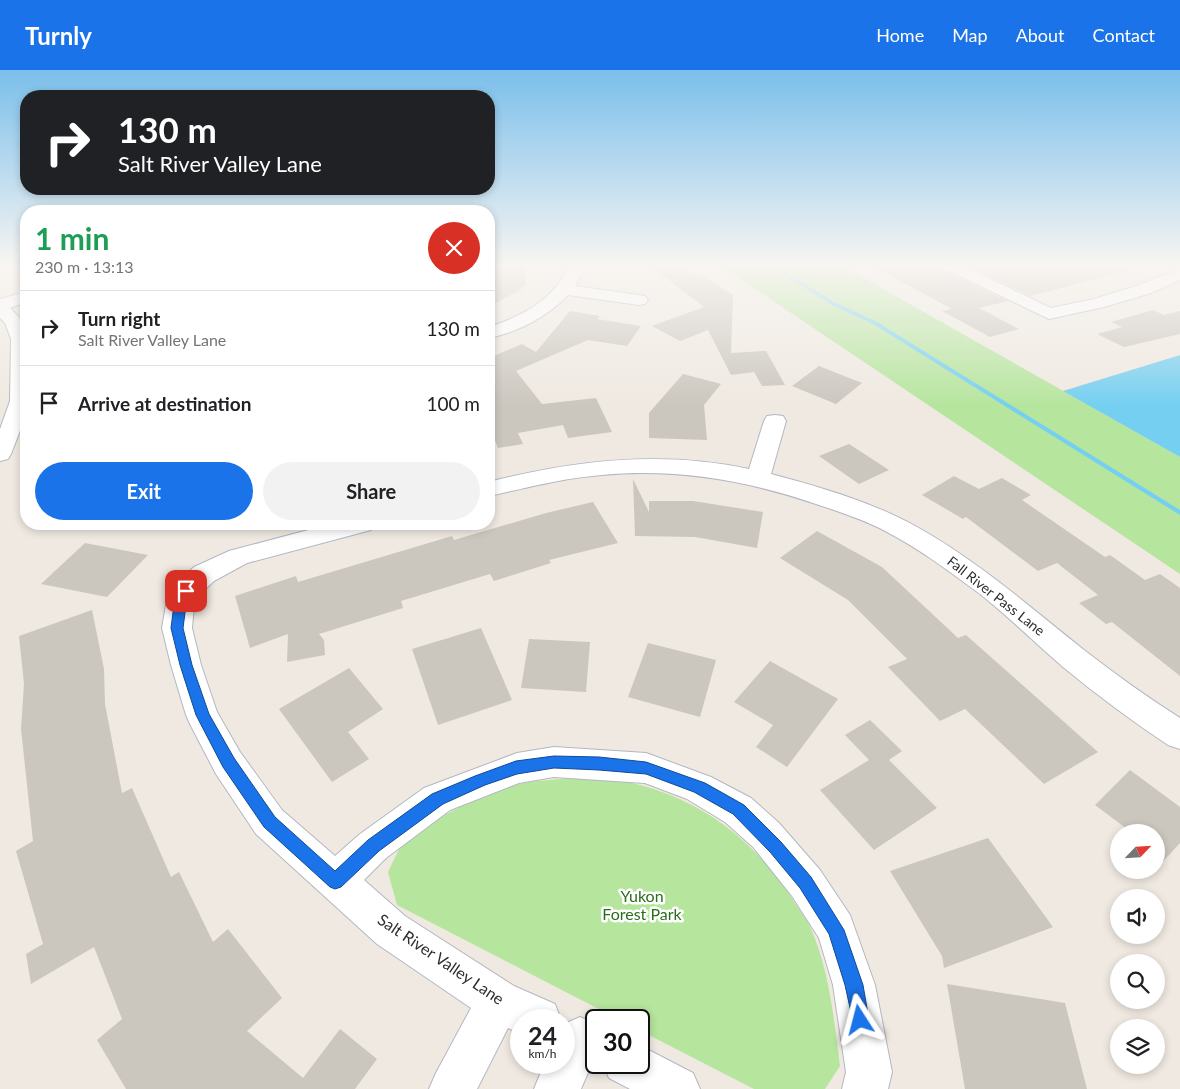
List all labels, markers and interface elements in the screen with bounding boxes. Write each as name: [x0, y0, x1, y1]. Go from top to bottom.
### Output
text: Turnly: [25, 21, 92, 50]
text: Home: [876, 24, 924, 46]
text: Map: [952, 24, 988, 46]
text: About: [1016, 24, 1065, 46]
text: Contact: [1093, 24, 1155, 46]
text: 130 m: [118, 108, 217, 150]
icon: right: [35, 110, 100, 175]
text: Salt River Valley Lane: [118, 150, 322, 177]
text: 1 min: [35, 220, 109, 256]
button: close: [428, 222, 480, 274]
text: 230 m · 13:13: [35, 257, 134, 276]
text: Turn right: [78, 307, 160, 330]
icon: right: [35, 314, 63, 342]
text: 130 m: [426, 317, 480, 340]
text: Salt River Valley Lane: [78, 330, 226, 349]
icon: arrive: [35, 389, 63, 417]
text: Arrive at destination: [78, 392, 251, 415]
text: 100 m: [426, 392, 480, 415]
button: Exit: [35, 462, 253, 520]
button: Share: [263, 462, 480, 520]
street label: Fall River Pass Lane: [944, 552, 1048, 639]
pin: [165, 570, 207, 612]
icon: arrive: [172, 577, 200, 605]
north arrow: [1110, 824, 1165, 879]
map controls: [1110, 824, 1165, 1074]
park label: Yukon Forest Park: [602, 886, 683, 923]
button: sound: [1110, 889, 1165, 944]
street label: Salt River Valley Lane: [375, 909, 508, 1008]
button: search: [1110, 954, 1165, 1009]
position arrow: [833, 993, 885, 1045]
speed limit sign: 30: [585, 1009, 650, 1074]
button: layers: [1110, 1019, 1165, 1074]
text: 24: [528, 1020, 557, 1050]
text: km/h: [528, 1046, 557, 1061]

